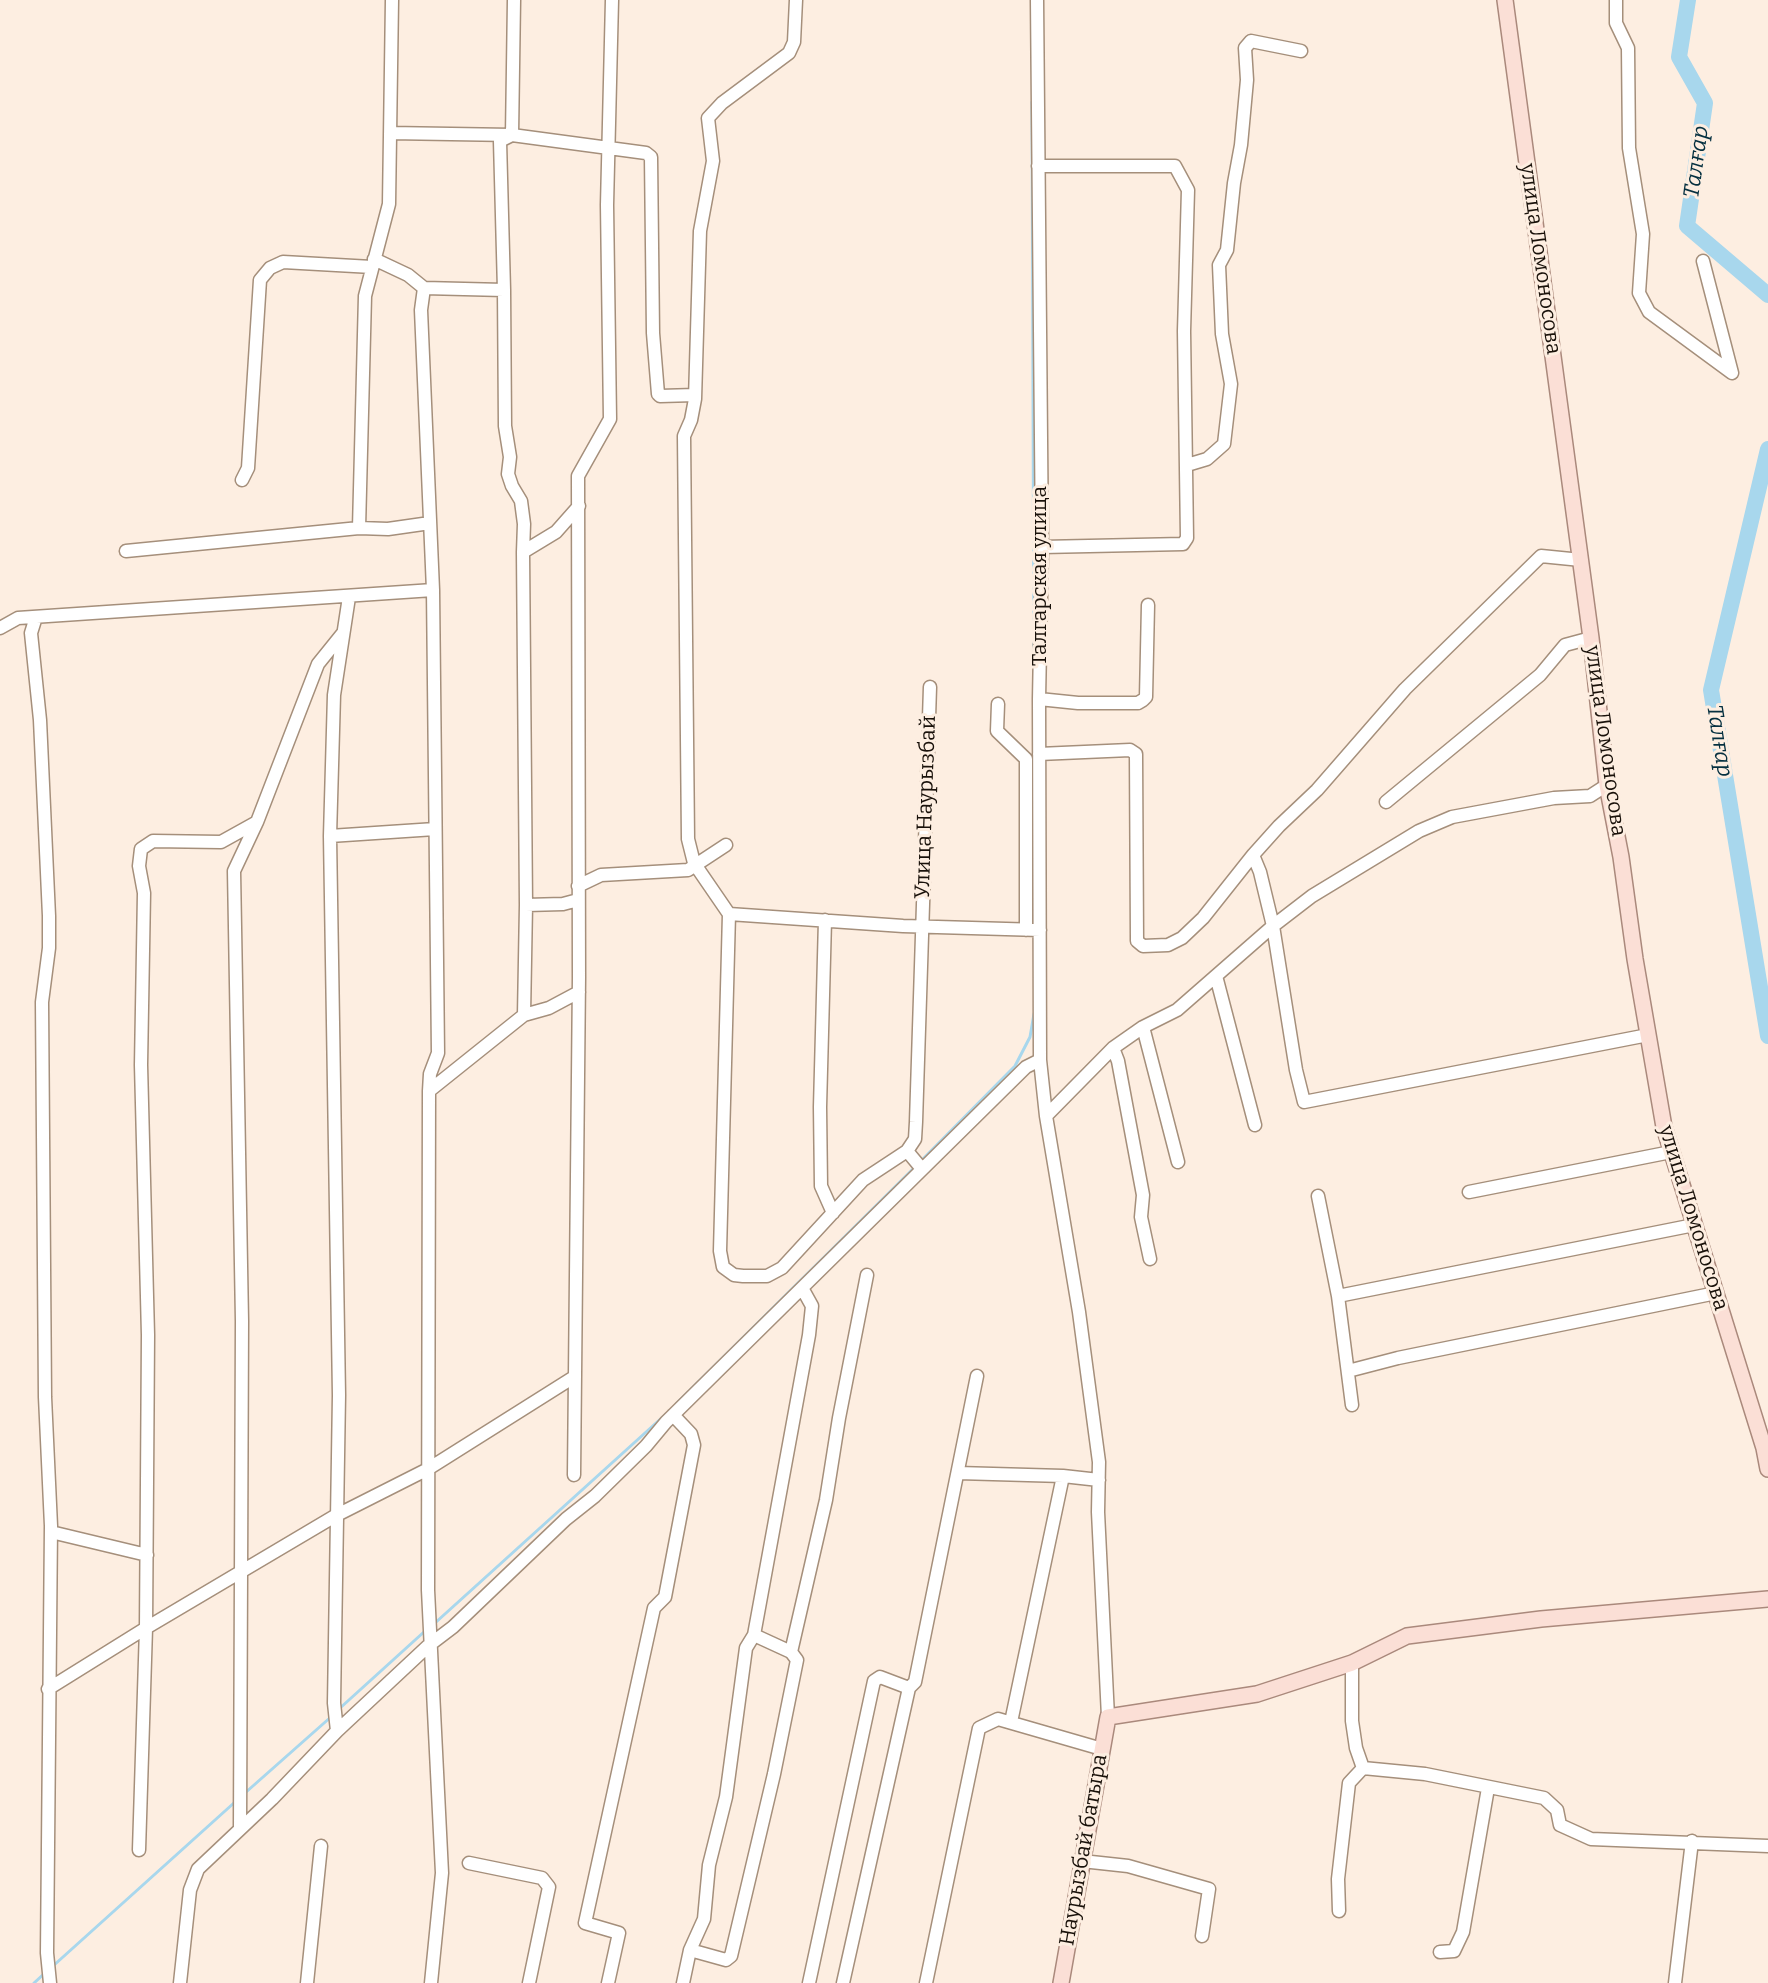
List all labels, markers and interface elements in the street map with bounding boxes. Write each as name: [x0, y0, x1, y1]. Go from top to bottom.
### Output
water label: Талғар: [1679, 124, 1715, 200]
street label: улица Ломоносова: [1514, 162, 1566, 356]
street label: Талгарская улица: [1027, 486, 1053, 666]
street label: улица Ломоносова: [1579, 644, 1631, 838]
water label: Талғар: [1700, 703, 1738, 779]
street label: Улица Наурызбай: [910, 715, 942, 899]
street label: улица Ломоносова: [1653, 1122, 1733, 1314]
street label: Наурызбай батыра: [1055, 1752, 1113, 1948]

